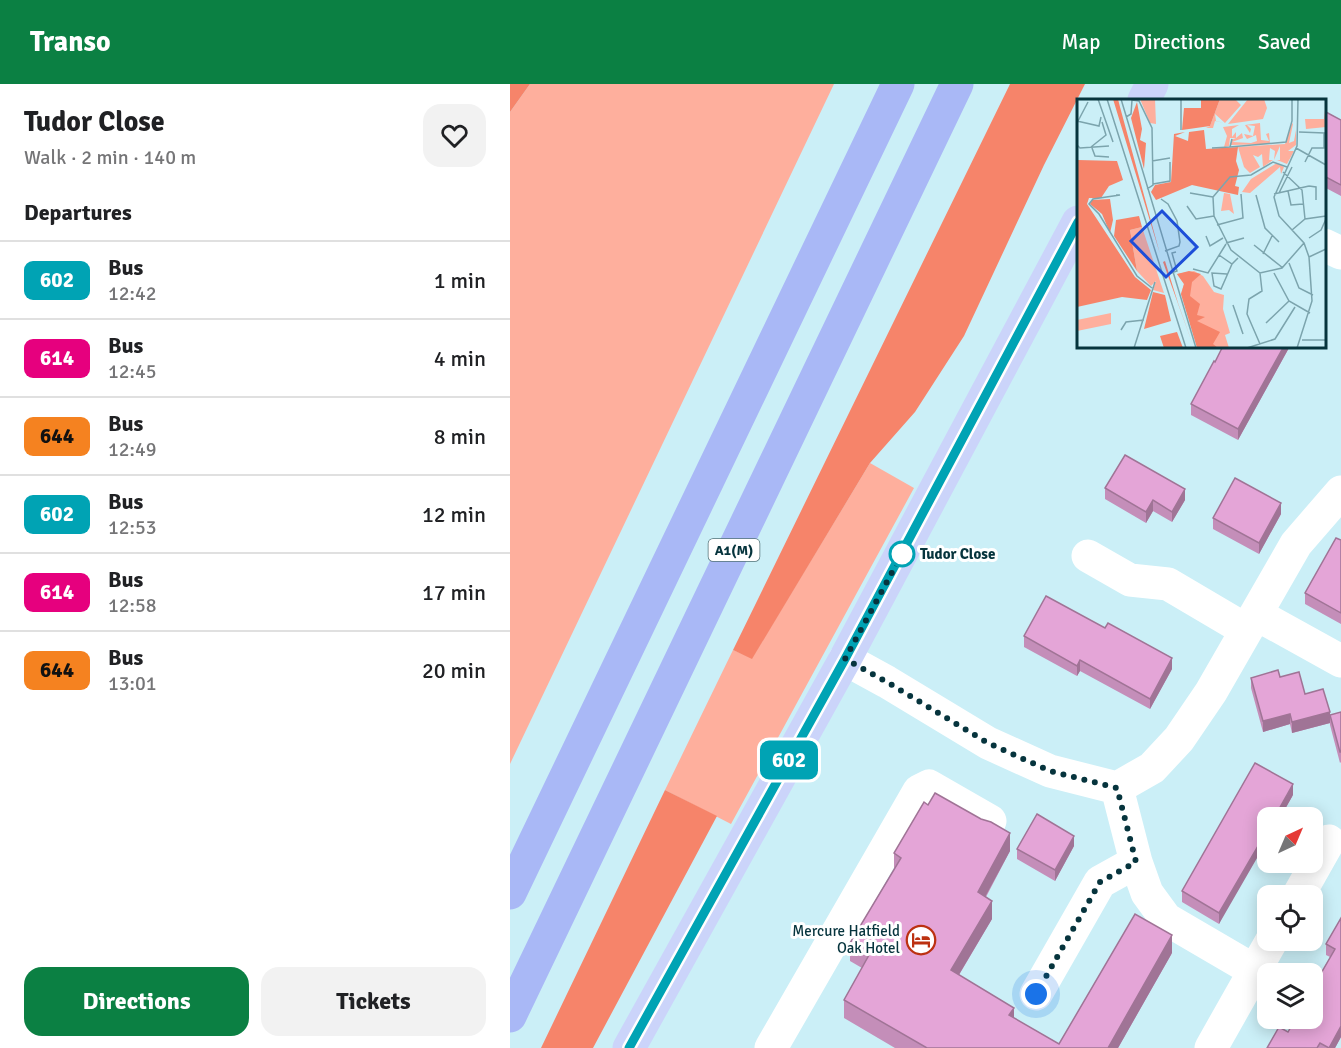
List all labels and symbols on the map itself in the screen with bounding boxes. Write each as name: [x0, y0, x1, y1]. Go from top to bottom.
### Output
inset map: [1077, 99, 1326, 348]
road number: A1(M): [708, 539, 760, 561]
marker: Tudor Close: [889, 541, 915, 567]
place label: Tudor Close: [920, 545, 995, 563]
line badge: 602: [754, 740, 824, 780]
north arrow: [1257, 807, 1323, 873]
place label: Mercure Hatfield Oak Hotel: [792, 922, 900, 957]
hotel icon: Mercure Hatfield Oak Hotel: [905, 924, 937, 956]
your location: [1021, 979, 1051, 1009]

